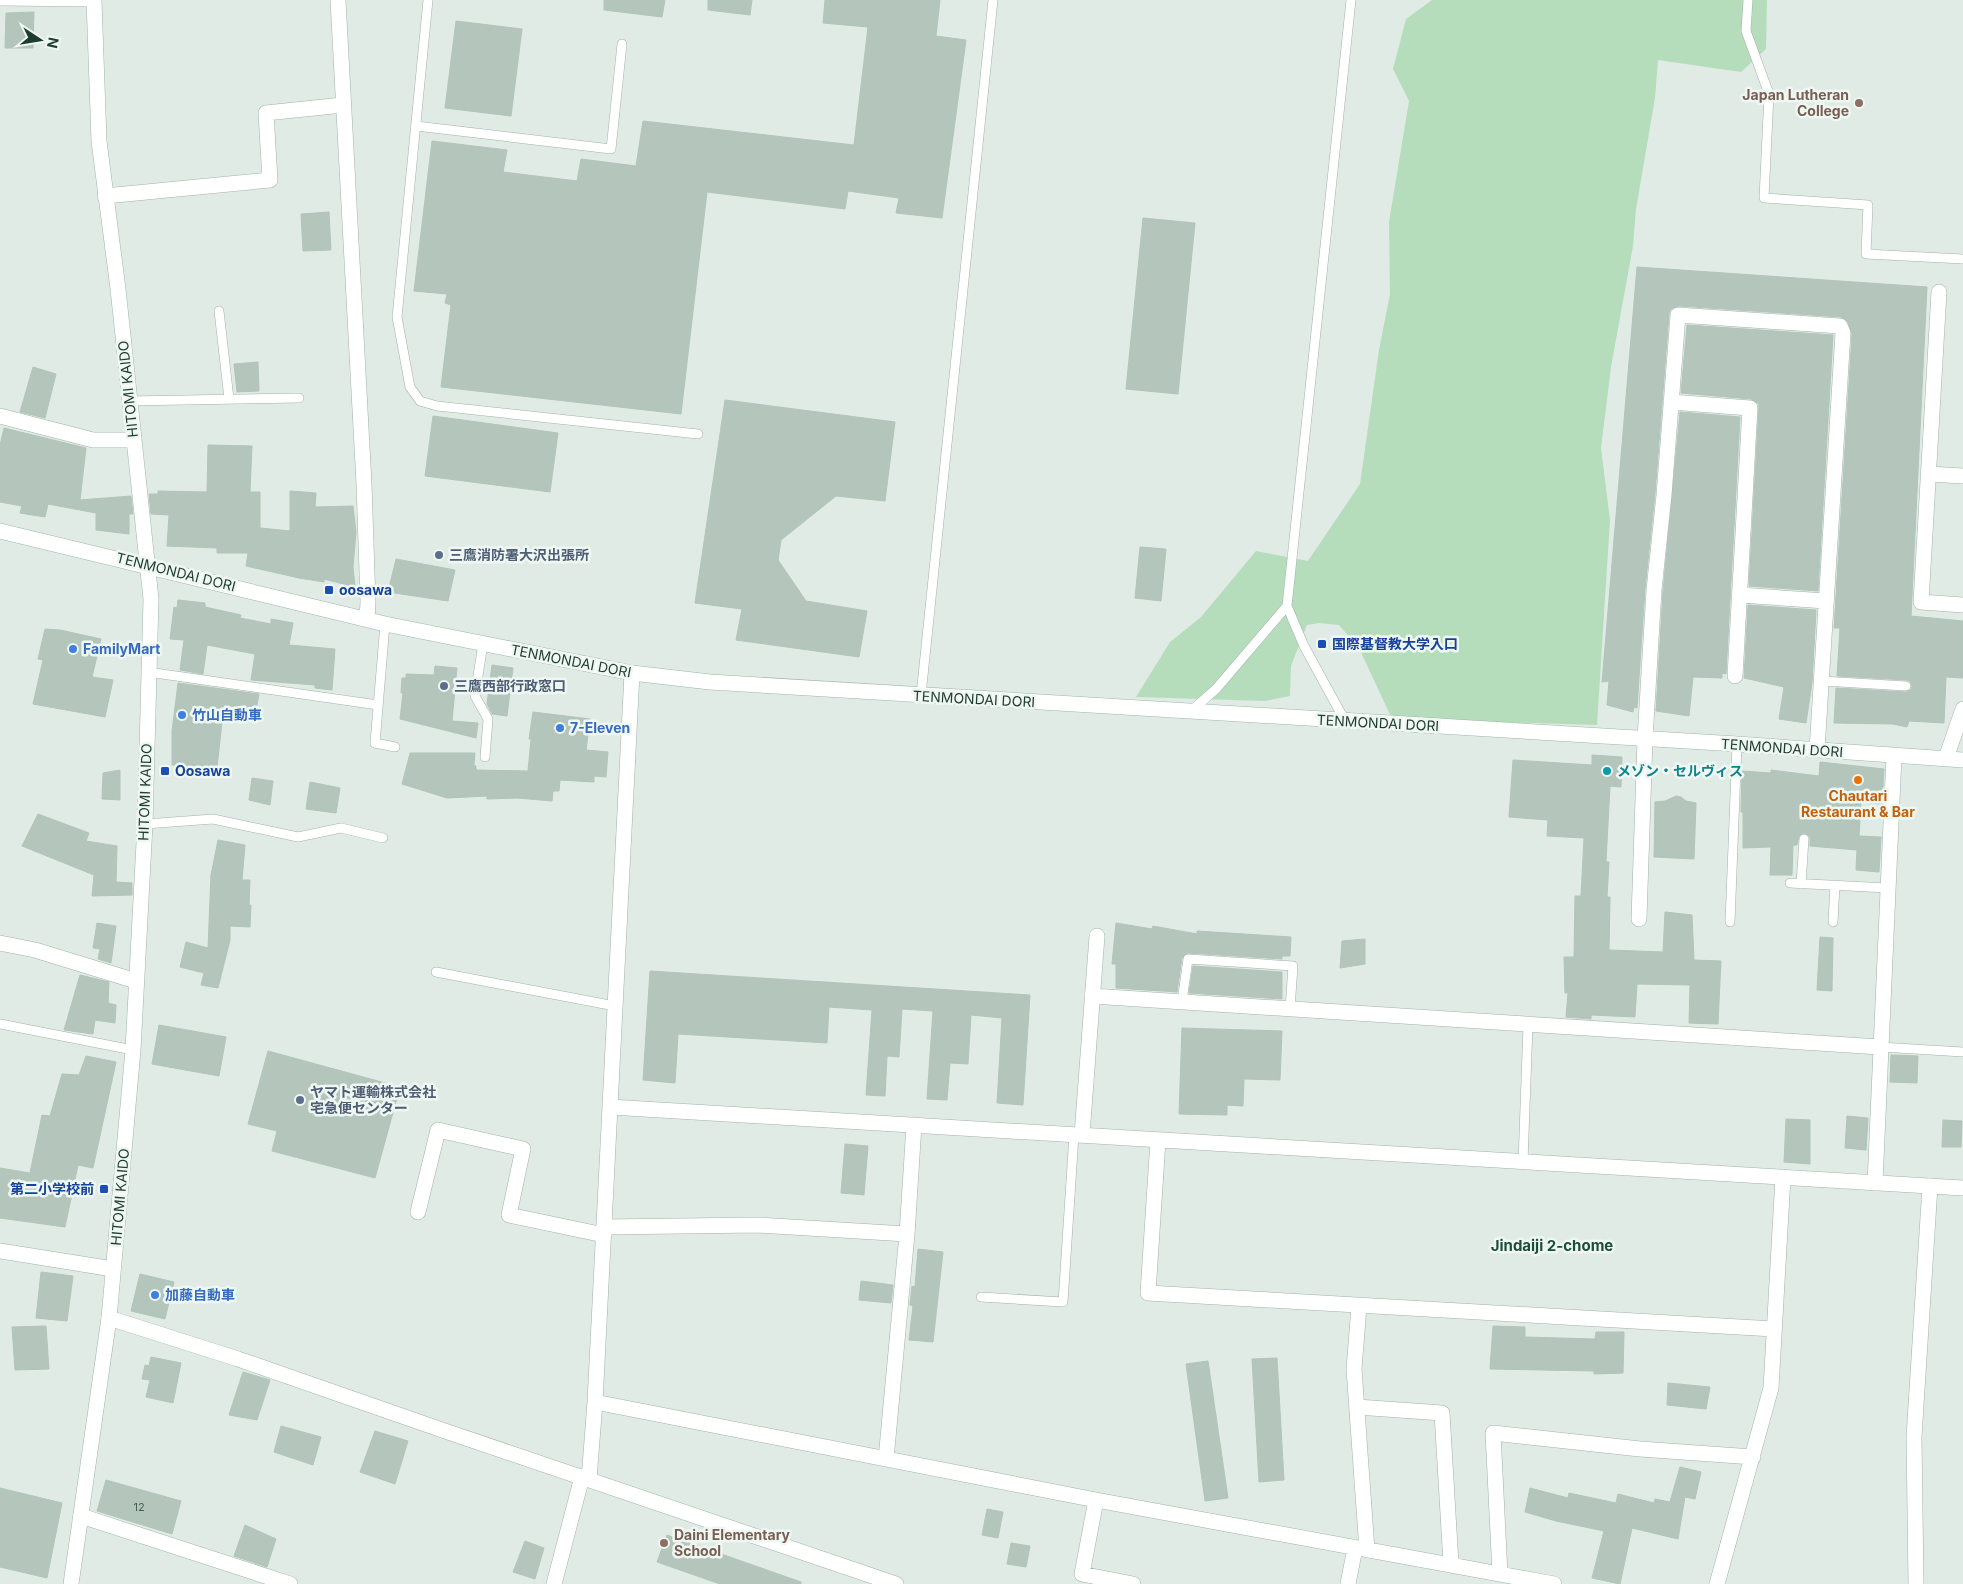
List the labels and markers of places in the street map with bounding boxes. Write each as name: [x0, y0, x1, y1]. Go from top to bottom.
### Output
place label: Japan Lutheran College: [1742, 86, 1849, 119]
marker: Japan Lutheran College: [1853, 97, 1865, 109]
place label: 三鷹消防署大沢出張所: [449, 546, 589, 563]
marker: 三鷹消防署大沢出張所: [433, 549, 445, 561]
place label: oosawa: [339, 581, 392, 598]
marker: oosawa: [323, 584, 335, 596]
place label: 国際基督教大学入口: [1332, 635, 1458, 652]
marker: 国際基督教大学入口: [1316, 638, 1328, 650]
place label: FamilyMart: [83, 640, 160, 657]
marker: FamilyMart: [67, 643, 79, 655]
place label: 三鷹西部行政窓口: [454, 677, 566, 694]
marker: 三鷹西部行政窓口: [438, 680, 450, 692]
place label: 竹山自動車: [192, 706, 262, 723]
marker: 竹山自動車: [176, 709, 188, 721]
place label: 7-Eleven: [570, 719, 630, 736]
marker: 7-Eleven: [554, 722, 566, 734]
place label: Oosawa: [175, 762, 230, 779]
place label: メゾン・セルヴィス: [1617, 762, 1743, 779]
marker: Oosawa: [159, 765, 171, 777]
marker: メゾン・セルヴィス: [1601, 765, 1613, 777]
marker: Chautari Restaurant & Bar: [1852, 774, 1864, 786]
place label: Chautari Restaurant & Bar: [1801, 787, 1915, 820]
place label: ヤマト運輸株式会社 宅急便センター: [310, 1083, 436, 1116]
marker: ヤマト運輸株式会社 宅急便センター: [294, 1094, 306, 1106]
place label: 第二小学校前: [10, 1180, 94, 1197]
marker: 第二小学校前: [98, 1183, 110, 1195]
place label: 加藤自動車: [165, 1286, 235, 1303]
marker: 加藤自動車: [149, 1289, 161, 1301]
place label: Daini Elementary School: [674, 1526, 791, 1559]
marker: Daini Elementary School: [658, 1537, 670, 1549]

